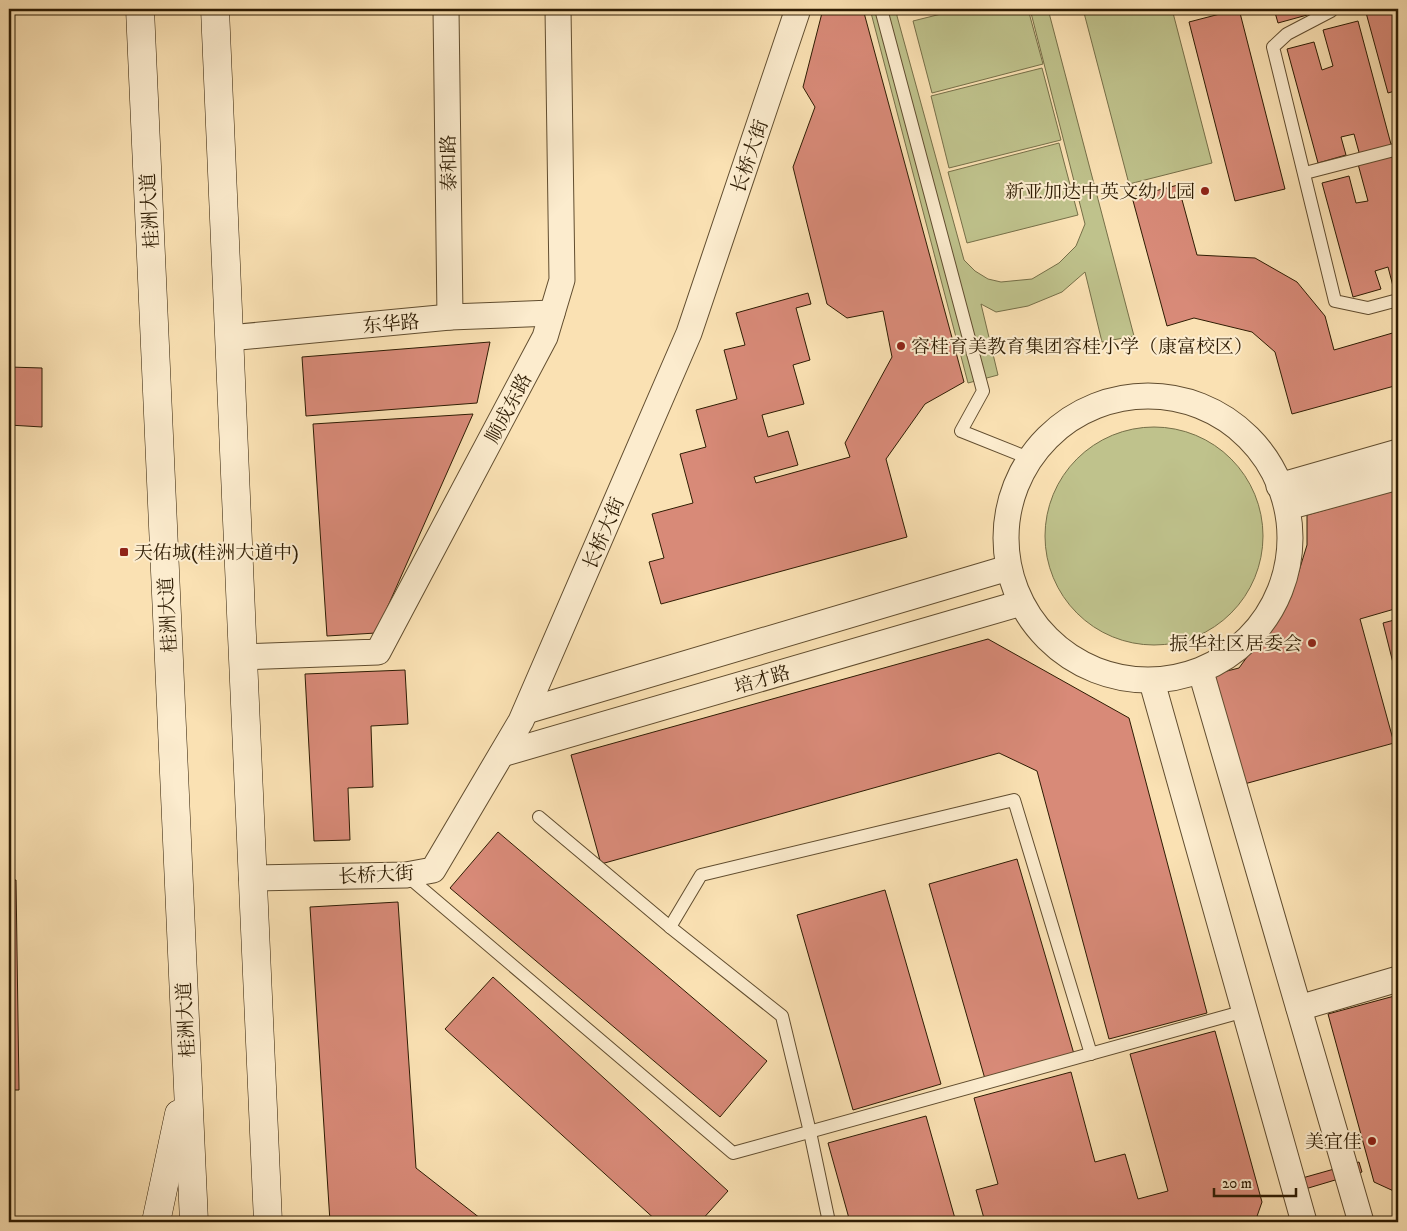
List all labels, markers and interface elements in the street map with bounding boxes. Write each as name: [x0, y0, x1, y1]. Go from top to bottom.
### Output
street label: 长桥大街: [727, 117, 774, 196]
street label: 泰和路: [438, 134, 461, 192]
street label: 桂洲大道: [137, 172, 164, 249]
place label: 新亚加达中英文幼儿园: [1005, 181, 1195, 204]
marker: 新亚加达中英文幼儿园: [1199, 185, 1211, 197]
street label: 东华路: [362, 311, 421, 338]
place label: 容桂育美教育集团容桂小学（康富校区）: [911, 336, 1253, 359]
marker: 容桂育美教育集团容桂小学（康富校区）: [895, 340, 907, 352]
street label: 顺成东路: [481, 370, 537, 448]
street label: 长桥大街: [579, 494, 630, 573]
place label: 天佑城(桂洲大道中): [134, 542, 299, 565]
marker: 天佑城(桂洲大道中): [118, 546, 130, 558]
street label: 桂洲大道: [155, 576, 182, 653]
place label: 振华社区居委会: [1169, 633, 1302, 656]
marker: 振华社区居委会: [1306, 637, 1318, 649]
street label: 培才路: [732, 662, 793, 699]
street label: 长桥大街: [338, 862, 415, 889]
street label: 桂洲大道: [173, 981, 200, 1058]
place label: 美宜佳: [1305, 1131, 1362, 1154]
marker: 美宜佳: [1366, 1135, 1378, 1147]
scale bar: [1214, 1166, 1297, 1198]
text: 20 m: [1222, 1174, 1252, 1193]

